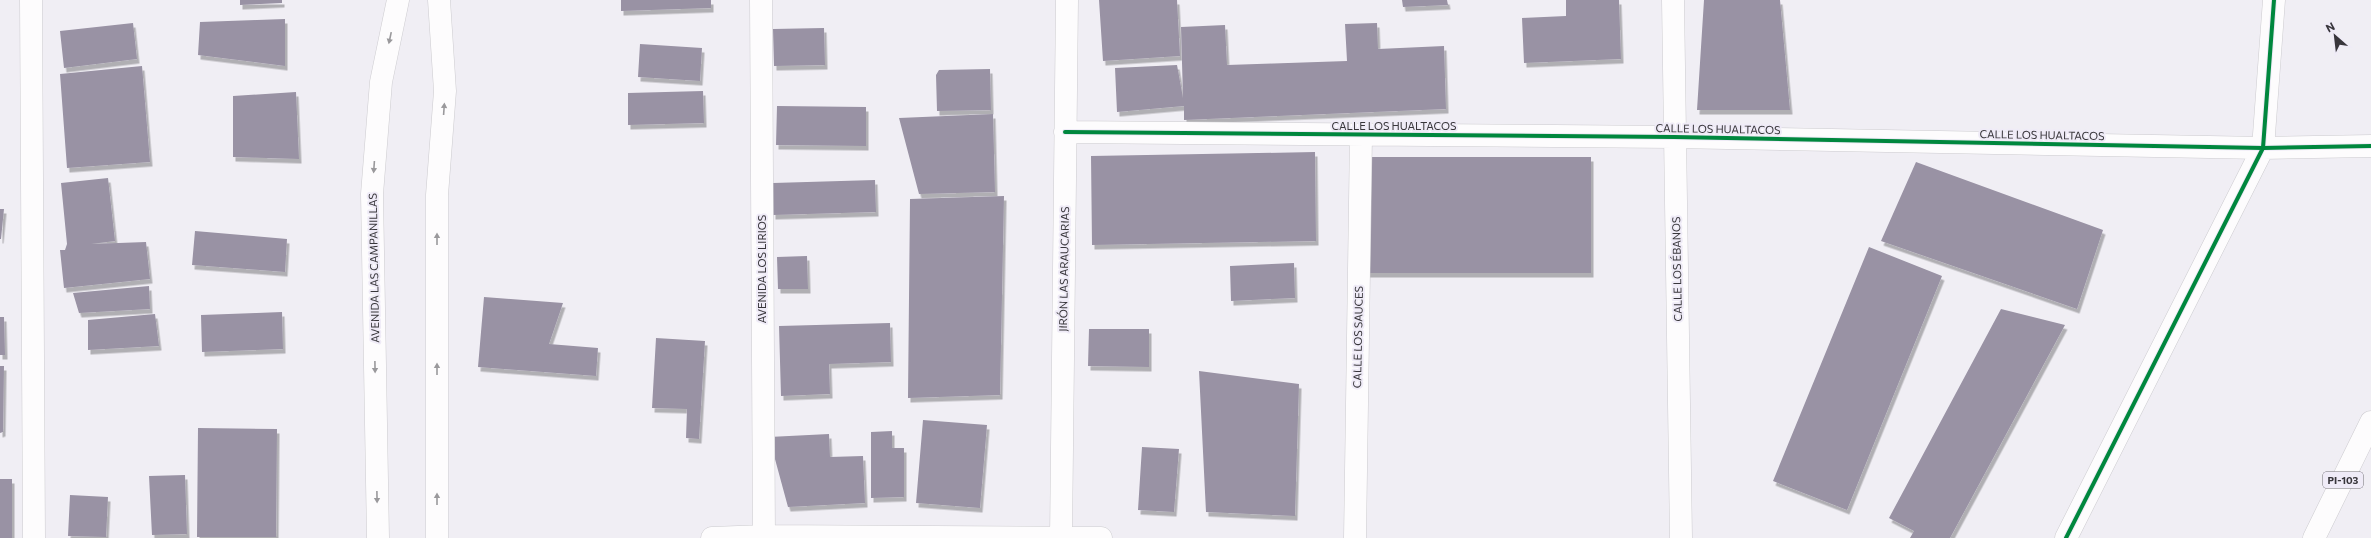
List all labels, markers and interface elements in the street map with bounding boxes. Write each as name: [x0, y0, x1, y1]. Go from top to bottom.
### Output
north arrow: [2315, 16, 2355, 56]
text: N: [2323, 19, 2337, 34]
one-way arrow: [387, 32, 393, 44]
one-way arrow: [440, 103, 447, 115]
street label: CALLE LOS HUALTACOS: [1331, 119, 1457, 132]
street label: CALLE LOS HUALTACOS: [1655, 121, 1781, 136]
street label: CALLE LOS HUALTACOS: [1979, 127, 2105, 142]
one-way arrow: [371, 161, 378, 173]
street label: AVENIDA LAS CAMPANILLAS: [366, 193, 381, 343]
street label: JIRÓN LAS ARAUCARIAS: [1055, 206, 1072, 332]
street label: AVENIDA LOS LIRIOS: [755, 215, 768, 323]
street label: CALLE LOS ÉBANOS: [1668, 216, 1684, 322]
one-way arrow: [434, 232, 440, 245]
street label: CALLE LOS SAUCES: [1350, 286, 1365, 388]
one-way arrow: [372, 361, 378, 374]
one-way arrow: [434, 362, 440, 375]
road number: PI-103: [2323, 472, 2363, 488]
one-way arrow: [374, 491, 380, 504]
one-way arrow: [434, 492, 440, 505]

